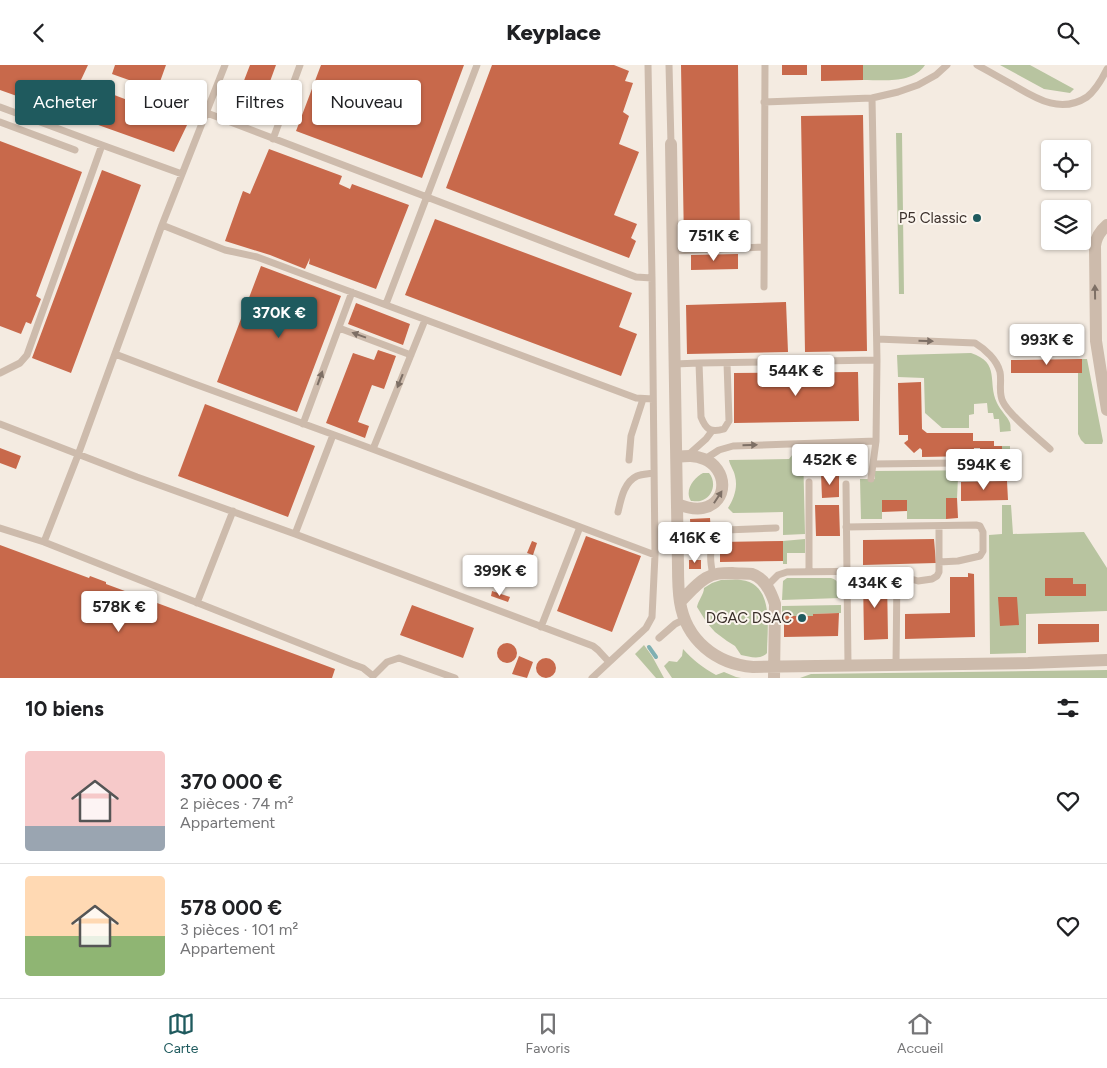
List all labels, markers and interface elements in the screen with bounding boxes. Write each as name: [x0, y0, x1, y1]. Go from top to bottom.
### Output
icon: back: [25, 19, 53, 47]
text: Keyplace: [506, 19, 601, 46]
icon: search: [1054, 19, 1082, 47]
chip: Acheter: [15, 80, 115, 125]
chip: Louer: [125, 80, 207, 125]
chip: Filtres: [217, 80, 302, 125]
chip: Nouveau: [312, 80, 421, 125]
map controls: [1041, 140, 1091, 250]
button: locate: [1041, 140, 1091, 190]
button: layers: [1041, 200, 1091, 250]
place label: P5 Classic: [899, 209, 967, 227]
marker: P5 Classic: [971, 212, 983, 224]
pin: 751K €: [673, 219, 755, 262]
text: 751K €: [689, 226, 739, 245]
one-way arrow: [1091, 284, 1099, 300]
pin: 370K €: [238, 297, 320, 339]
text: 370K €: [252, 303, 306, 322]
pin: 993K €: [1006, 323, 1088, 366]
text: 993K €: [1020, 330, 1074, 349]
one-way arrow: [351, 331, 366, 339]
one-way arrow: [918, 337, 934, 345]
pin: 544K €: [755, 355, 837, 397]
text: 544K €: [768, 361, 824, 380]
one-way arrow: [316, 370, 324, 385]
one-way arrow: [396, 374, 404, 388]
one-way arrow: [743, 441, 759, 449]
pin: 452K €: [789, 443, 871, 486]
pin: 594K €: [943, 449, 1025, 491]
text: 452K €: [803, 450, 857, 469]
text: 594K €: [957, 455, 1011, 474]
one-way arrow: [713, 490, 722, 504]
pin: 416K €: [654, 521, 736, 564]
text: 416K €: [669, 528, 721, 547]
pin: 399K €: [459, 555, 541, 597]
text: 399K €: [473, 561, 527, 580]
pin: 434K €: [834, 567, 916, 609]
text: 434K €: [848, 573, 902, 592]
pin: 578K €: [78, 591, 160, 633]
text: 578K €: [92, 597, 146, 616]
place label: DGAC DSAC: [706, 609, 792, 627]
marker: DGAC DSAC: [796, 612, 808, 624]
icon: filters: [1054, 694, 1082, 722]
text: 10 biens: [25, 696, 104, 721]
text: 370 000 €: [180, 769, 282, 794]
icon: home: [65, 771, 125, 831]
icon: heart: [1054, 787, 1082, 815]
text: 2 pièces · 74 m²: [180, 794, 294, 813]
text: Appartement: [180, 813, 275, 832]
text: 578 000 €: [180, 895, 282, 920]
icon: home: [65, 896, 125, 956]
icon: heart: [1054, 912, 1082, 940]
text: 3 pièces · 101 m²: [180, 920, 298, 939]
text: Appartement: [180, 939, 275, 958]
tab: Carte: [164, 1010, 198, 1057]
tab: Favoris: [526, 1010, 570, 1057]
tab: Accueil: [897, 1010, 943, 1057]

